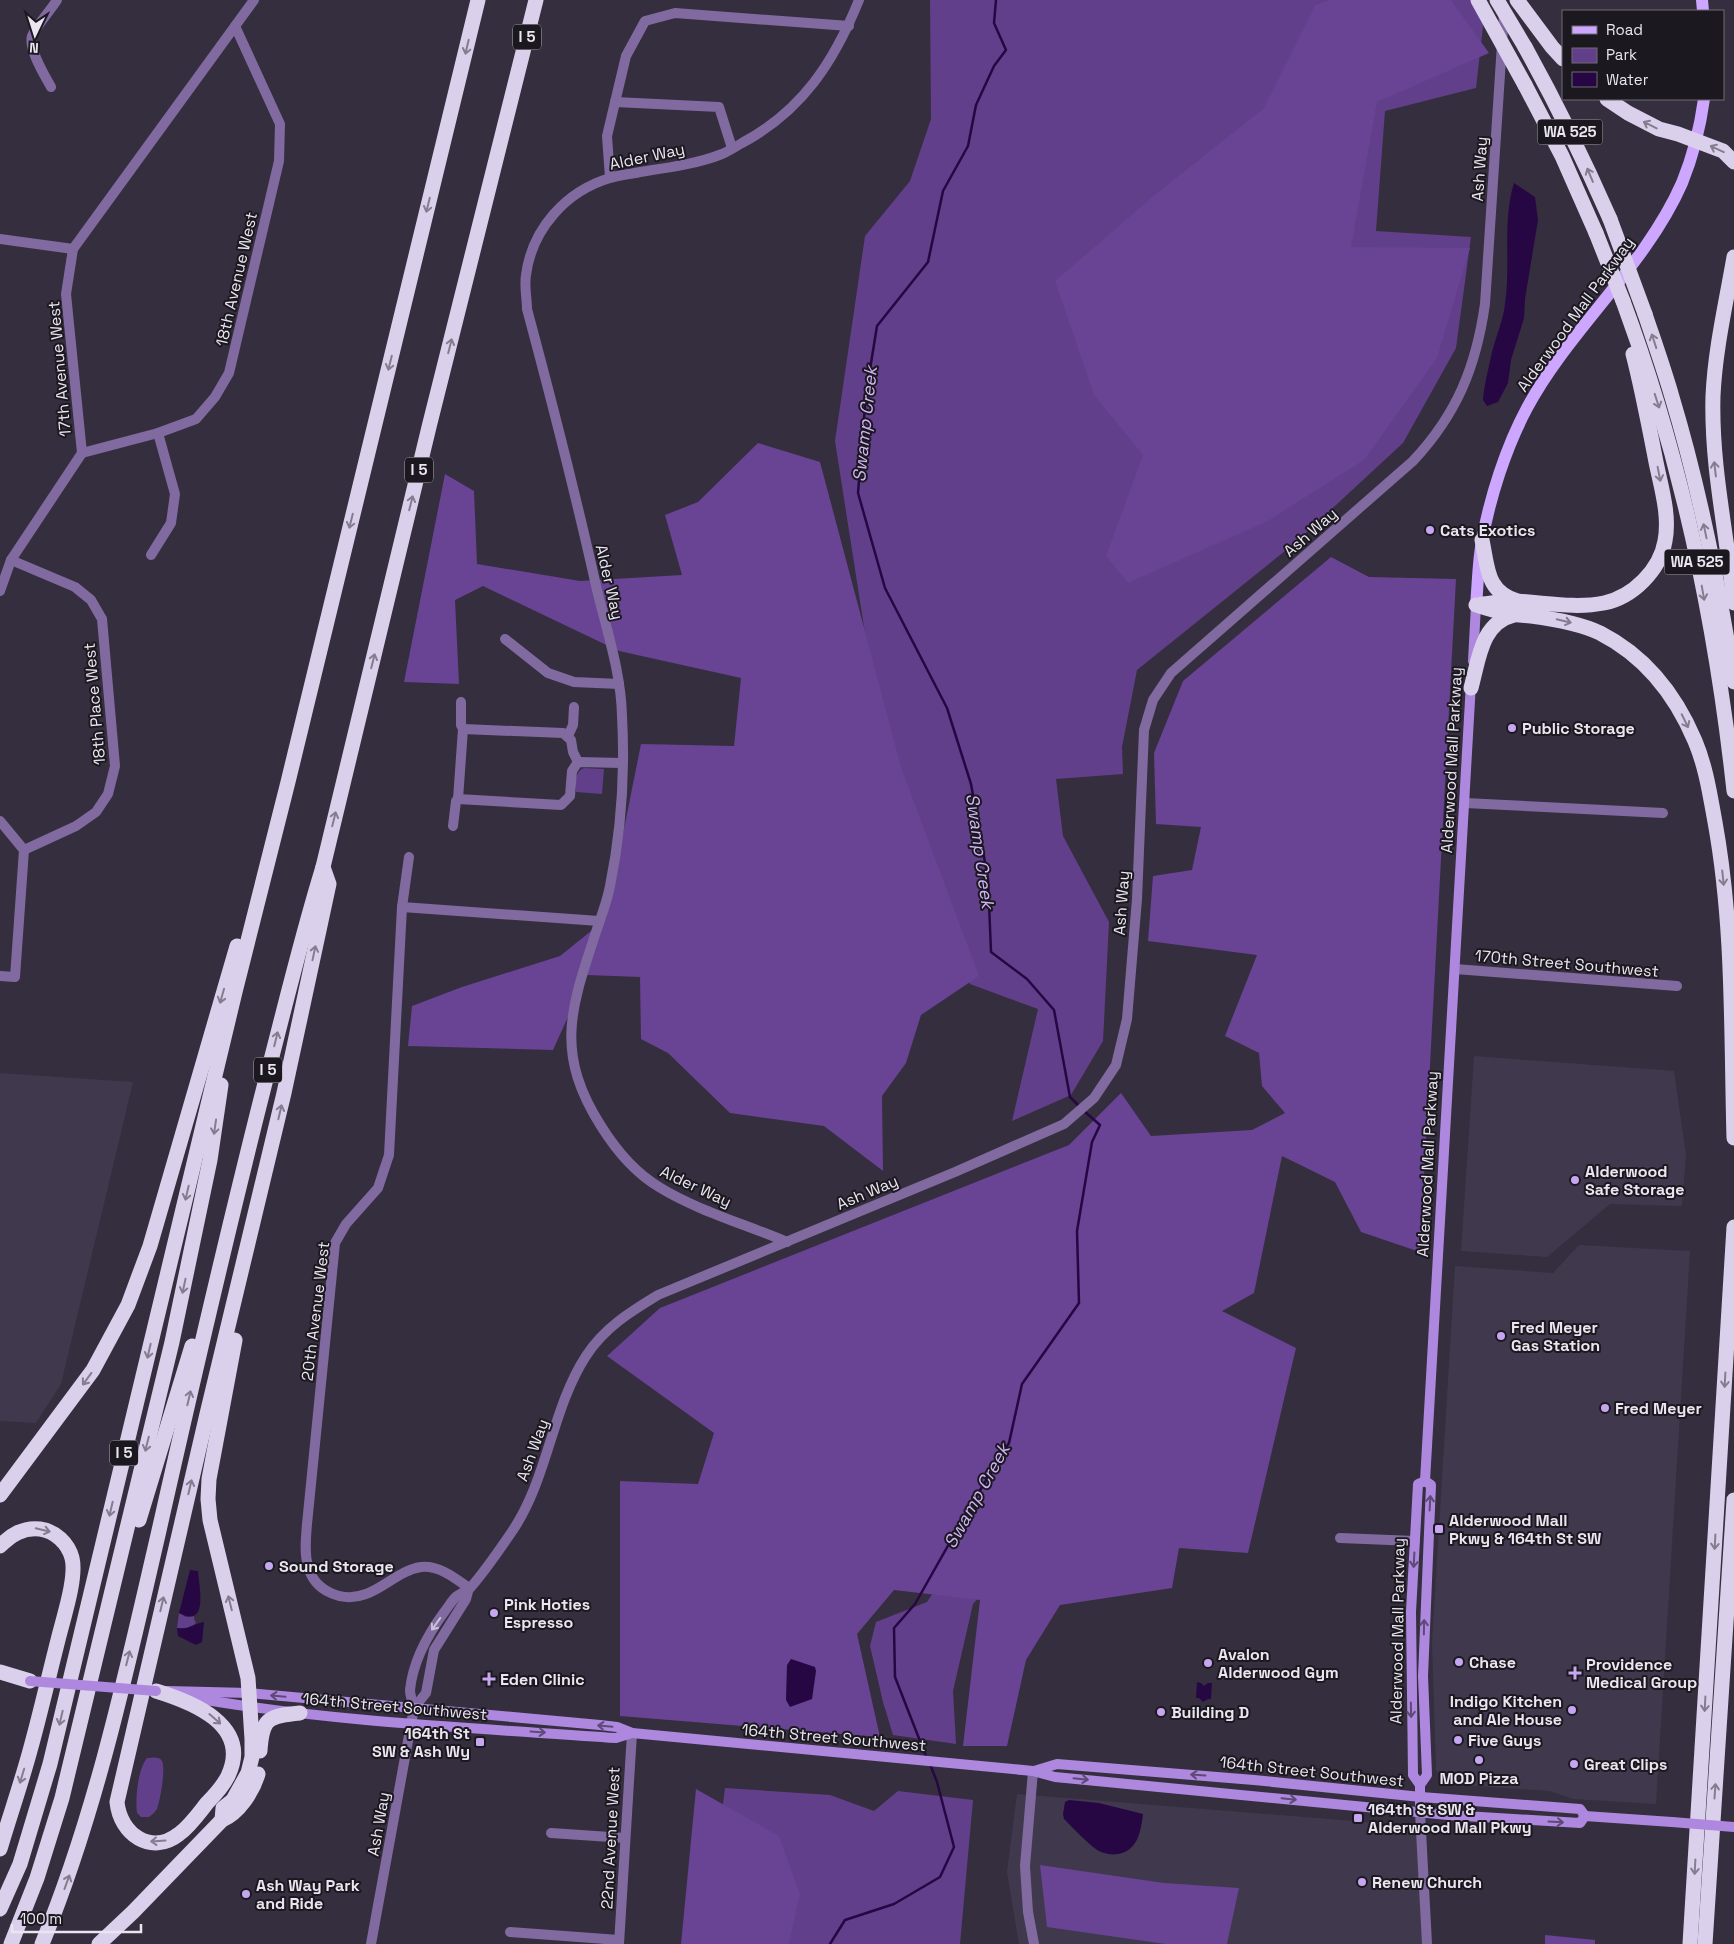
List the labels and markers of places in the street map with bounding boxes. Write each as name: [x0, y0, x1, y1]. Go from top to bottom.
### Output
place label: Cats Exotics: [1440, 520, 1535, 541]
marker: Cats Exotics: [1424, 524, 1436, 536]
place label: Public Storage: [1522, 718, 1635, 739]
marker: Public Storage: [1506, 722, 1518, 734]
place label: Alderwood Safe Storage: [1585, 1161, 1685, 1200]
marker: Alderwood Safe Storage: [1569, 1174, 1581, 1186]
place label: Fred Meyer Gas Station: [1511, 1317, 1600, 1356]
marker: Fred Meyer Gas Station: [1495, 1330, 1507, 1342]
place label: Fred Meyer: [1615, 1398, 1702, 1419]
marker: Fred Meyer: [1599, 1402, 1611, 1414]
place label: Alderwood Mall Pkwy & 164th St SW: [1449, 1510, 1601, 1549]
marker: Alderwood Mall Pkwy & 164th St SW: [1433, 1523, 1445, 1535]
place label: Sound Storage: [279, 1556, 394, 1577]
marker: Sound Storage: [263, 1560, 275, 1572]
place label: Pink Hoties Espresso: [504, 1594, 590, 1633]
marker: Pink Hoties Espresso: [488, 1607, 500, 1619]
place label: Avalon Alderwood Gym: [1218, 1644, 1339, 1683]
place label: Chase: [1469, 1652, 1516, 1673]
place label: Providence Medical Group: [1586, 1654, 1697, 1693]
marker: Chase: [1453, 1656, 1465, 1668]
marker: Avalon Alderwood Gym: [1202, 1657, 1214, 1669]
marker: Providence Medical Group: [1568, 1666, 1582, 1680]
place label: Eden Clinic: [500, 1669, 585, 1690]
marker: Eden Clinic: [482, 1672, 496, 1686]
place label: Indigo Kitchen and Ale House: [1450, 1691, 1562, 1730]
place label: Building D: [1171, 1702, 1249, 1723]
marker: Indigo Kitchen and Ale House: [1566, 1704, 1578, 1716]
marker: Building D: [1155, 1706, 1167, 1718]
place label: 164th St SW & Ash Wy: [372, 1723, 470, 1762]
place label: Five Guys: [1468, 1730, 1541, 1751]
marker: Five Guys: [1452, 1734, 1464, 1746]
marker: 164th St SW & Ash Wy: [474, 1736, 486, 1748]
marker: MOD Pizza: [1473, 1754, 1485, 1766]
place label: Great Clips: [1584, 1754, 1667, 1775]
marker: Great Clips: [1568, 1758, 1580, 1770]
place label: MOD Pizza: [1439, 1768, 1519, 1789]
place label: 164th St SW & Alderwood Mall Pkwy: [1368, 1799, 1532, 1838]
marker: 164th St SW & Alderwood Mall Pkwy: [1352, 1812, 1364, 1824]
place label: Renew Church: [1372, 1872, 1482, 1893]
place label: Ash Way Park and Ride: [256, 1875, 360, 1914]
marker: Renew Church: [1356, 1876, 1368, 1888]
marker: Ash Way Park and Ride: [240, 1888, 252, 1900]

